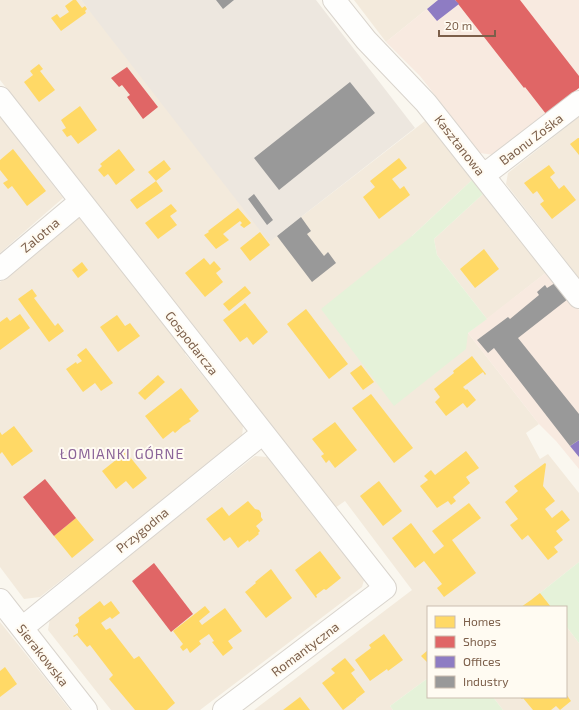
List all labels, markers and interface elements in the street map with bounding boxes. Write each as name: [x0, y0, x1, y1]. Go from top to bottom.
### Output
scale bar: [439, 12, 495, 38]
text: 20 m: [445, 18, 472, 32]
street label: Baonu Zośka: [496, 110, 566, 168]
street label: Kasztanowa: [431, 111, 489, 179]
street label: Zalotna: [17, 214, 63, 256]
street label: Gospodarcza: [162, 308, 222, 378]
district label: ŁOMIANKI GÓRNE: [60, 445, 184, 462]
street label: Przygodna: [112, 504, 172, 556]
legend: [427, 606, 567, 698]
text: Homes: [463, 614, 501, 628]
street label: Romantyczna: [268, 618, 342, 680]
street label: Sierakowska: [14, 621, 72, 689]
text: Shops: [463, 634, 497, 648]
text: Offices: [463, 654, 500, 668]
text: Industry: [463, 674, 509, 688]

